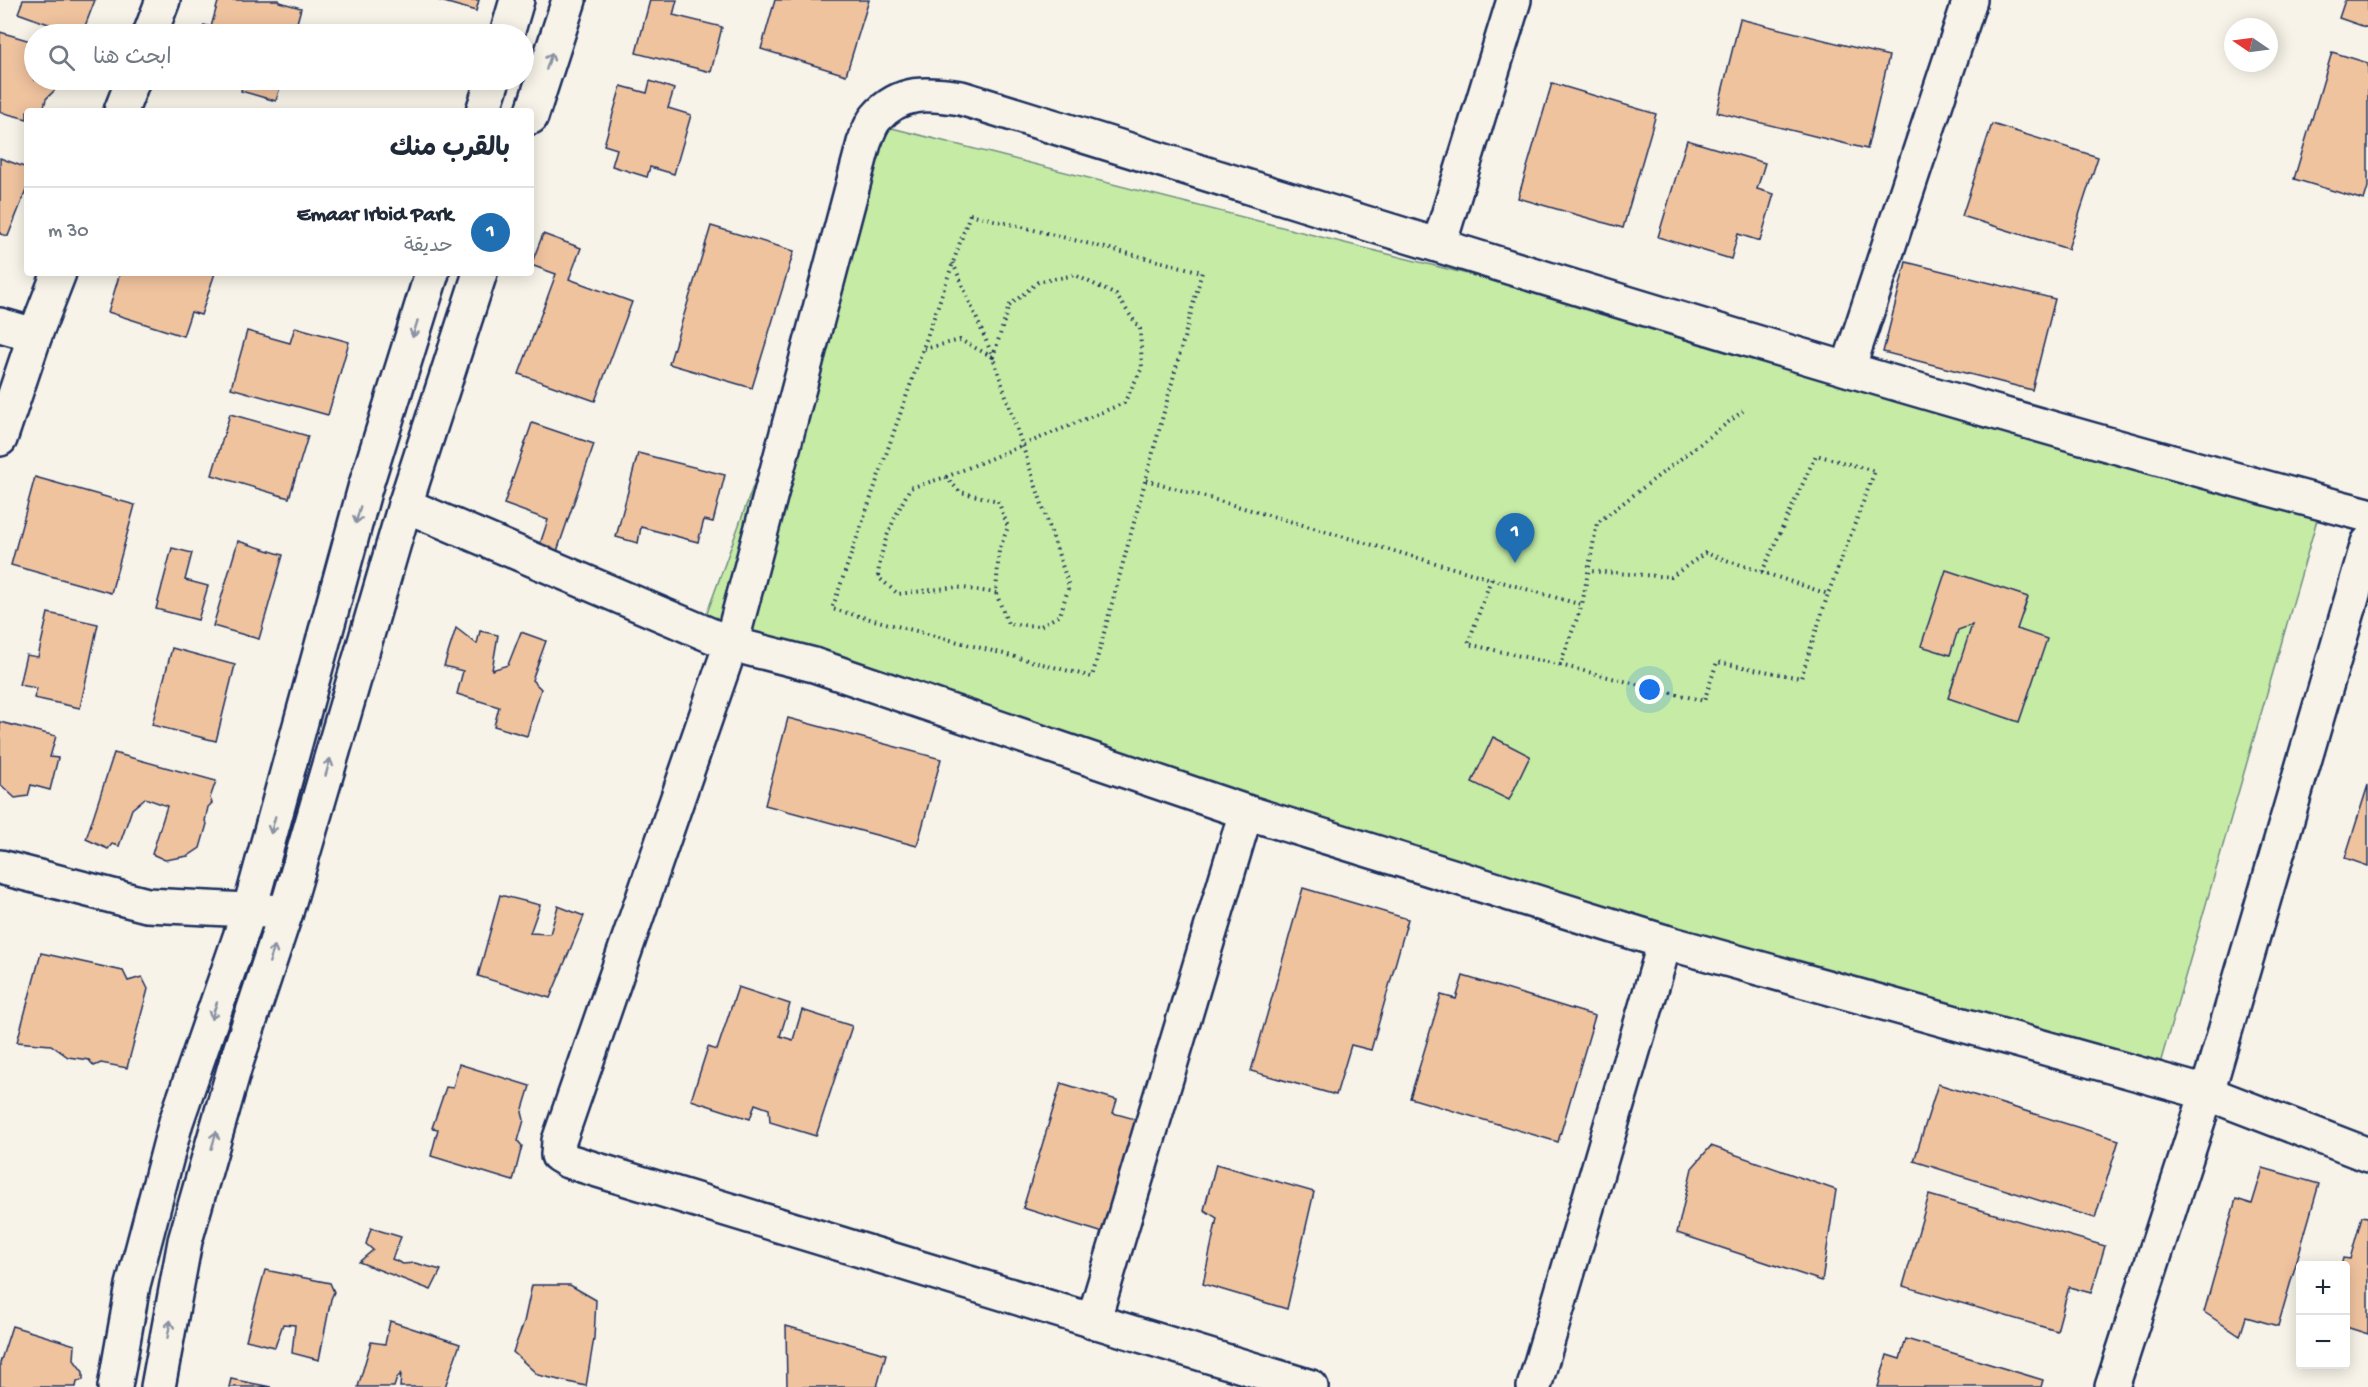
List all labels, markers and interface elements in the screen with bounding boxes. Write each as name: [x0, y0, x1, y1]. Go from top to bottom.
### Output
north arrow: [2224, 18, 2278, 72]
search box: [24, 24, 534, 90]
icon: search: [45, 41, 78, 74]
text: ابحث هنا: [93, 46, 172, 72]
one-way arrow: [544, 52, 555, 71]
text: بالقرب منك: [390, 135, 510, 166]
text: Emaar Irbid Park: [297, 203, 453, 229]
text: 30 m: [48, 221, 89, 244]
text: 1: [486, 221, 495, 244]
text: حديقة: [404, 236, 453, 259]
one-way arrow: [409, 319, 420, 338]
one-way arrow: [352, 505, 363, 524]
pin: 1: [1496, 514, 1534, 563]
your location: [1635, 675, 1664, 704]
one-way arrow: [323, 758, 334, 777]
one-way arrow: [267, 815, 278, 834]
one-way arrow: [267, 945, 278, 964]
one-way arrow: [208, 1001, 219, 1020]
one-way arrow: [209, 1131, 220, 1150]
map controls: [2296, 1261, 2350, 1369]
button: +: [2296, 1261, 2350, 1315]
button: −: [2296, 1315, 2350, 1369]
one-way arrow: [164, 1320, 175, 1340]

